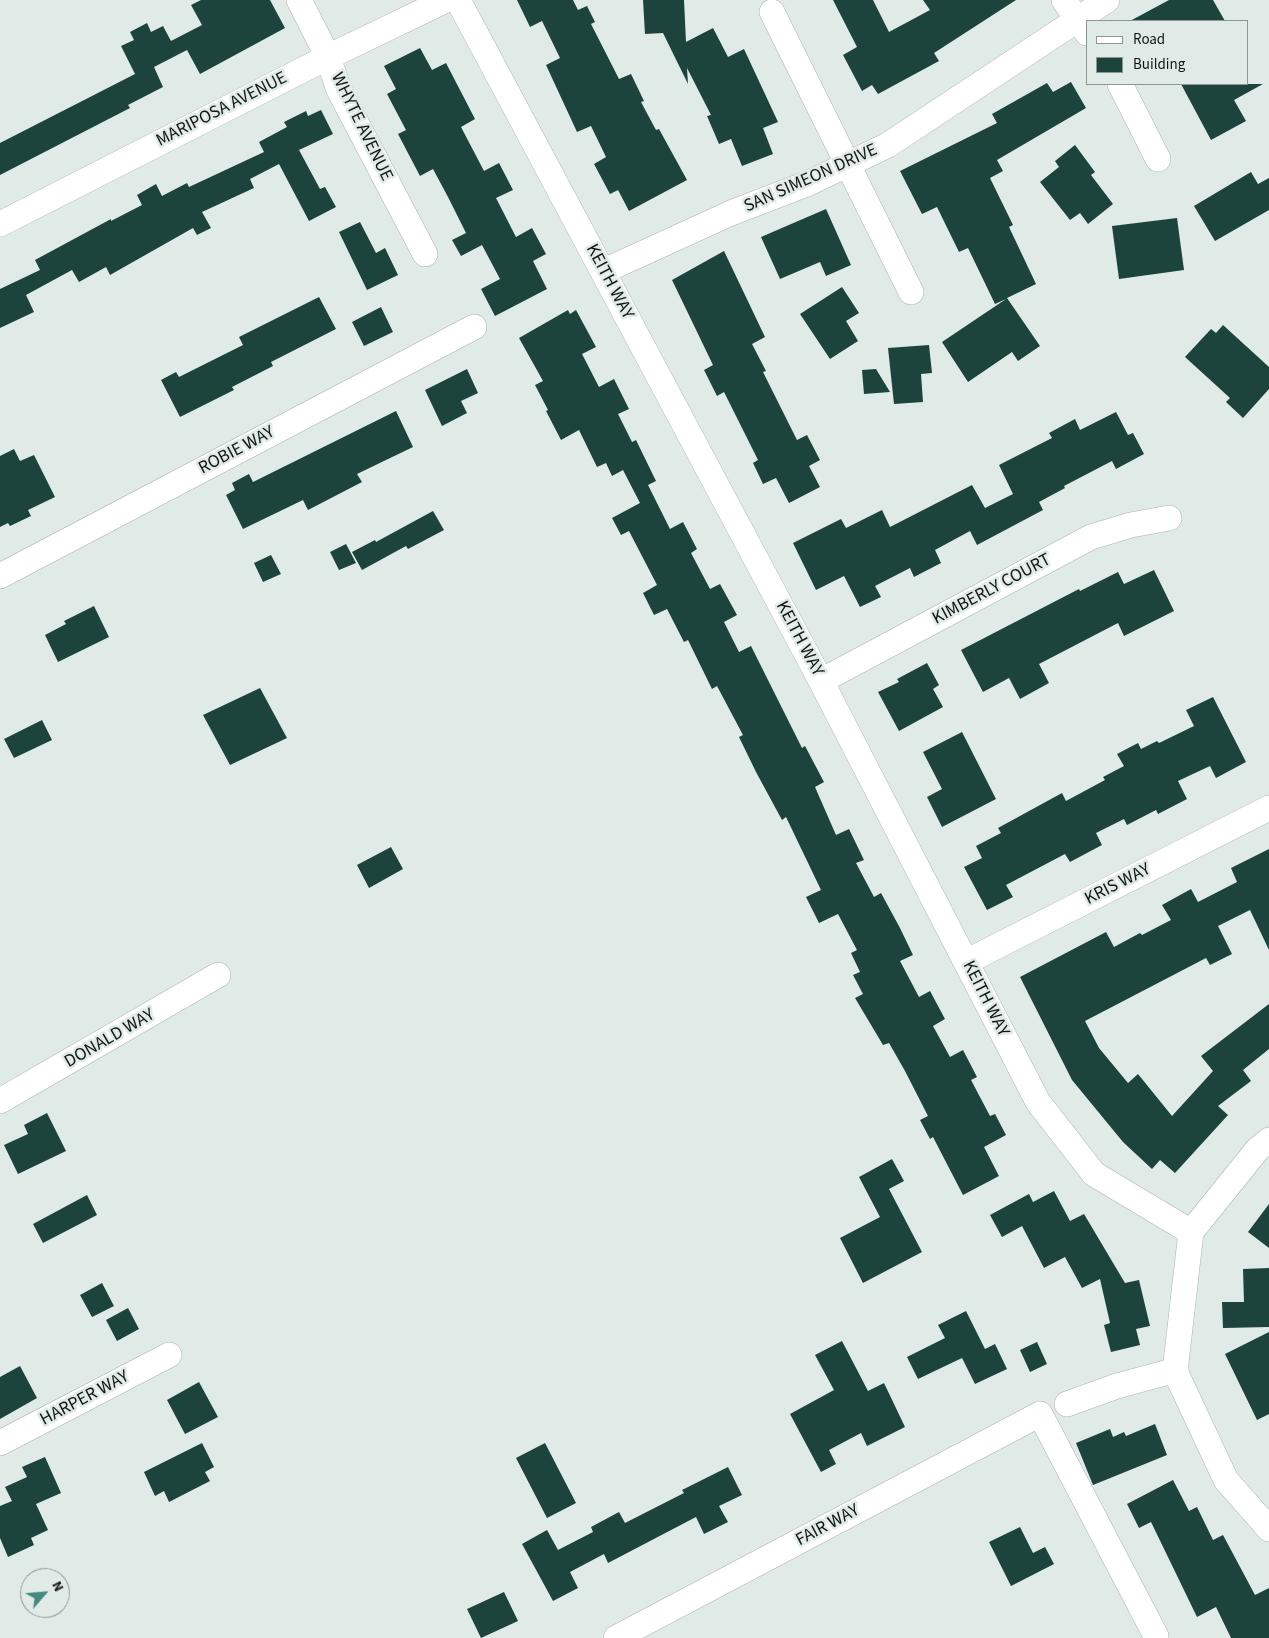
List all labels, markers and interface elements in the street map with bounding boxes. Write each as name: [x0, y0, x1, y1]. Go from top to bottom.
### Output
legend: [1086, 20, 1249, 85]
text: Road: [1133, 29, 1165, 50]
text: Building: [1133, 54, 1185, 75]
street label: MARIPOSA AVENUE: [153, 68, 291, 152]
street label: WHYTE AVENUE: [325, 69, 397, 185]
street label: SAN SIMEON DRIVE: [741, 140, 881, 218]
street label: KEITH WAY: [580, 241, 638, 323]
street label: ROBIE WAY: [195, 422, 279, 480]
street label: KIMBERLY COURT: [929, 550, 1055, 630]
street label: KEITH WAY: [770, 598, 828, 680]
street label: KRIS WAY: [1082, 859, 1154, 911]
street label: KEITH WAY: [957, 958, 1013, 1040]
street label: DONALD WAY: [61, 1005, 159, 1073]
street label: HARPER WAY: [37, 1367, 133, 1431]
street label: FAIR WAY: [793, 1500, 863, 1552]
north arrow: [20, 1568, 70, 1618]
text: N: [46, 1578, 68, 1595]

